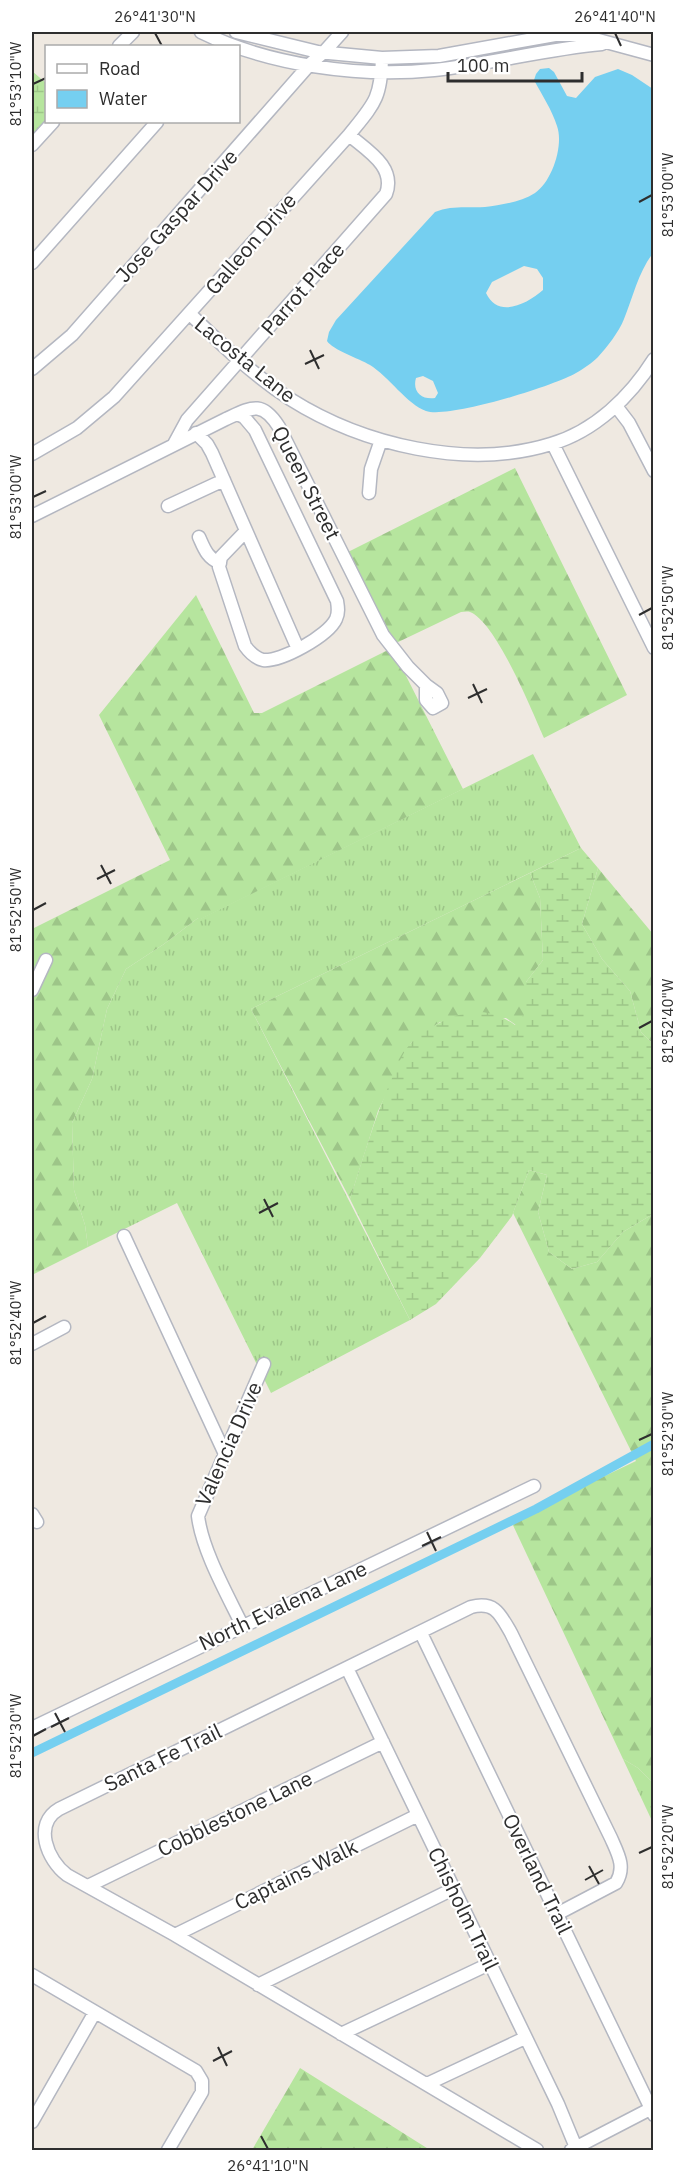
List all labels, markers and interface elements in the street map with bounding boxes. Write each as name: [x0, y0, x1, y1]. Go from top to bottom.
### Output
text: 26°41'30"N: [114, 7, 196, 26]
text: 26°41'40"N: [574, 7, 656, 26]
text: 81°53'10"W: [6, 41, 25, 126]
legend: [45, 45, 240, 123]
scale bar: [448, 45, 582, 83]
text: 100 m: [457, 54, 509, 77]
text: Road: [99, 57, 140, 80]
text: Water: [99, 87, 148, 110]
street label: Jose Gaspar Drive: [109, 143, 244, 288]
text: 81°53'00"W: [658, 152, 677, 237]
street label: Galleon Drive: [198, 187, 302, 300]
street label: Parrot Place: [254, 236, 350, 341]
street label: Lacosta Lane: [189, 310, 302, 409]
street label: Queen Street: [266, 421, 348, 544]
text: 81°53'00"W: [6, 454, 25, 539]
text: 81°52'50"W: [658, 565, 677, 650]
text: 81°52'50"W: [6, 867, 25, 952]
text: 81°52'40"W: [658, 978, 677, 1063]
text: 81°52'40"W: [6, 1280, 25, 1365]
street label: Valencia Drive: [188, 1377, 268, 1510]
text: 81°52'30"W: [658, 1391, 677, 1476]
street label: North Evalena Lane: [194, 1554, 371, 1656]
text: 81°52'30"W: [6, 1693, 25, 1778]
street label: Santa Fe Trail: [99, 1716, 226, 1798]
street label: Cobblestone Lane: [152, 1763, 317, 1863]
text: 81°52'20"W: [658, 1804, 677, 1889]
street label: Overland Trail: [497, 1808, 579, 1939]
street label: Captains Walk: [229, 1832, 362, 1916]
street label: Chisholm Trail: [422, 1842, 506, 1975]
text: 26°41'10"N: [227, 2156, 309, 2175]

